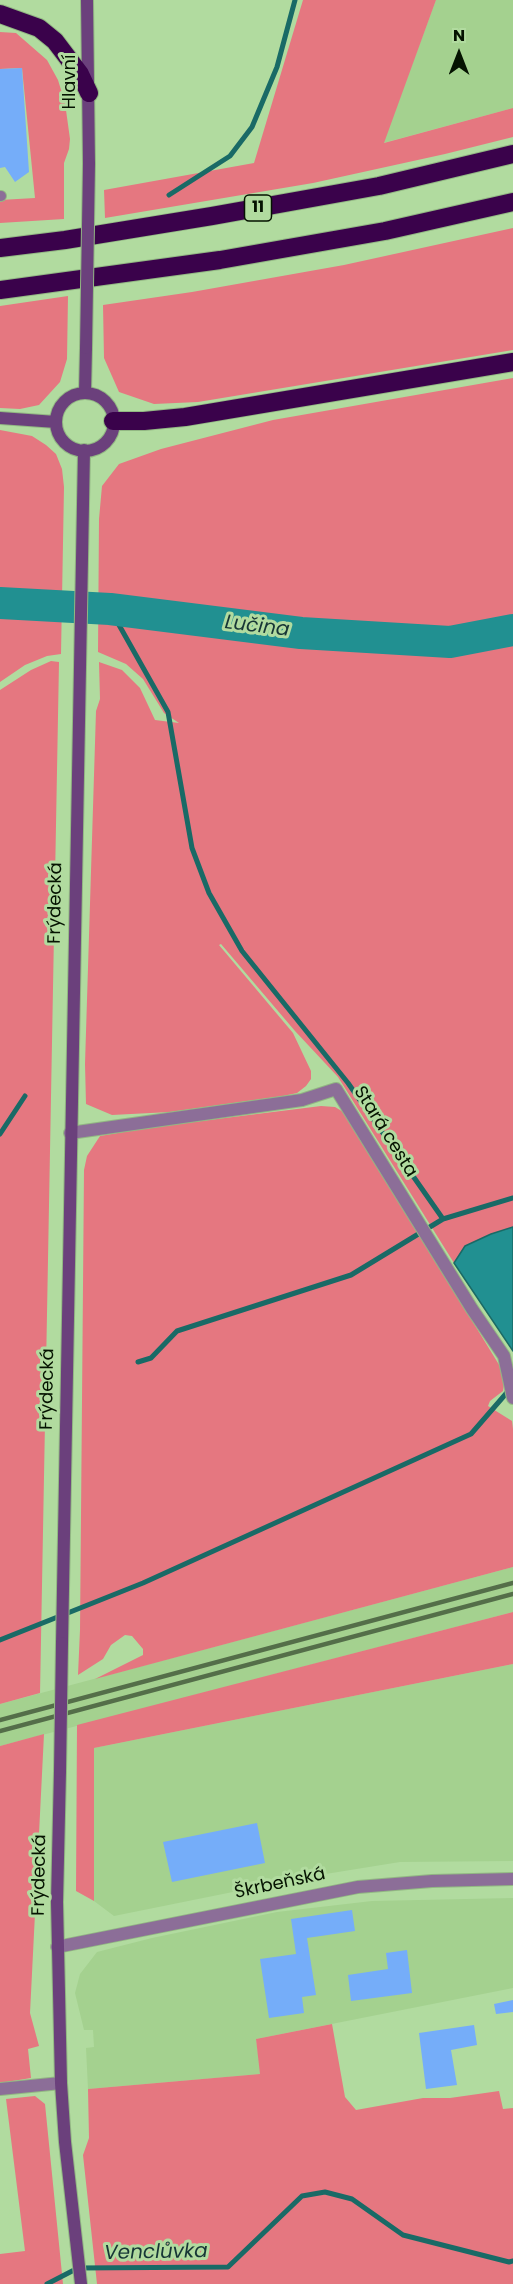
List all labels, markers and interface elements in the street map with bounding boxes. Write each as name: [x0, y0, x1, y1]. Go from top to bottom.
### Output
north arrow: [429, 24, 489, 84]
text: N: [453, 24, 465, 47]
street label: Hlavní: [59, 54, 81, 110]
road number: 11: [244, 195, 272, 221]
water label: Lučina: [223, 611, 291, 643]
street label: Frýdecká: [44, 862, 68, 944]
street label: Stará cesta: [349, 1083, 421, 1181]
street label: Frýdecká: [36, 1348, 60, 1430]
street label: Frýdecká: [28, 1834, 52, 1916]
street label: Škrbeňská: [233, 1864, 327, 1904]
water label: Venclůvka: [104, 2240, 208, 2266]

